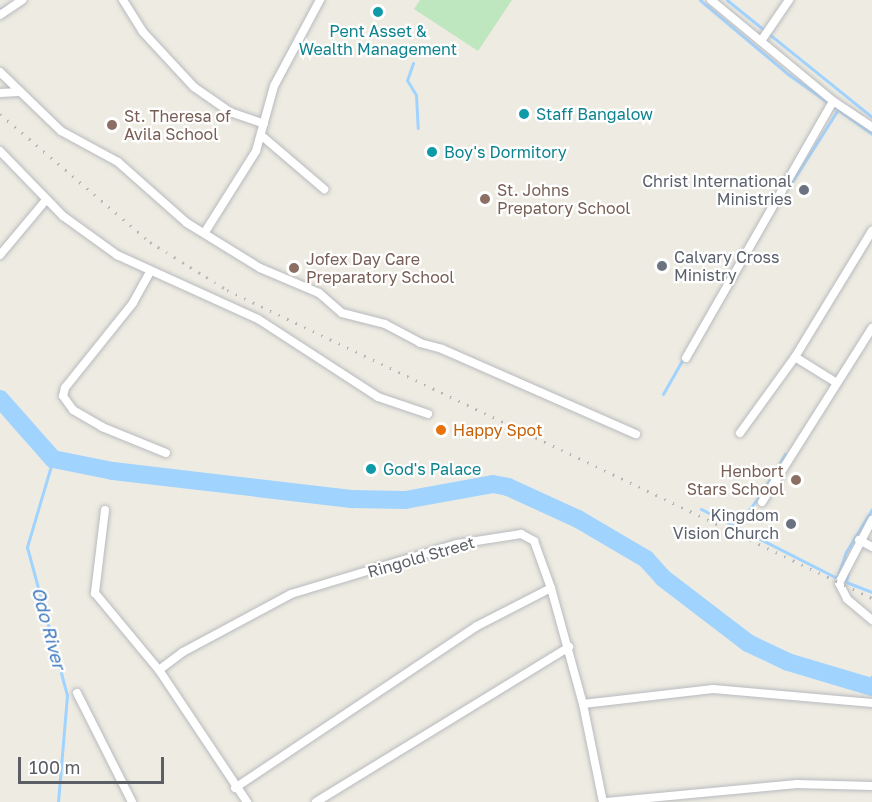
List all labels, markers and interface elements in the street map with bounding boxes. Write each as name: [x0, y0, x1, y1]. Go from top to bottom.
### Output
marker: Pent Asset & Wealth Management: [371, 5, 385, 19]
place label: Pent Asset & Wealth Management: [299, 21, 457, 59]
place label: Staff Bangalow: [536, 104, 653, 124]
place label: St. Theresa of Avila School: [124, 106, 231, 144]
marker: Staff Bangalow: [517, 107, 531, 121]
marker: St. Theresa of Avila School: [105, 118, 119, 132]
place label: Boy's Dormitory: [444, 142, 567, 162]
marker: Boy's Dormitory: [425, 145, 439, 159]
place label: Christ International Ministries: [642, 171, 792, 209]
place label: St. Johns Prepatory School: [497, 180, 630, 218]
marker: Christ International Ministries: [797, 183, 811, 197]
marker: St. Johns Prepatory School: [478, 192, 492, 206]
place label: Calvary Cross Ministry: [674, 247, 779, 285]
place label: Jofex Day Care Preparatory School: [306, 249, 454, 287]
marker: Calvary Cross Ministry: [655, 259, 669, 273]
marker: Jofex Day Care Preparatory School: [287, 261, 301, 275]
place label: Happy Spot: [453, 420, 543, 440]
marker: Happy Spot: [434, 423, 448, 437]
place label: God's Palace: [383, 459, 481, 479]
place label: Henbort Stars School: [687, 461, 784, 499]
marker: God's Palace: [364, 462, 378, 476]
marker: Henbort Stars School: [789, 473, 803, 487]
place label: Kingdom Vision Church: [673, 505, 779, 543]
marker: Kingdom Vision Church: [784, 517, 798, 531]
street label: Ringold Street: [365, 533, 477, 581]
water label: Odo River: [28, 585, 70, 671]
scale bar: [21, 745, 166, 783]
text: 100 m: [29, 756, 80, 778]

